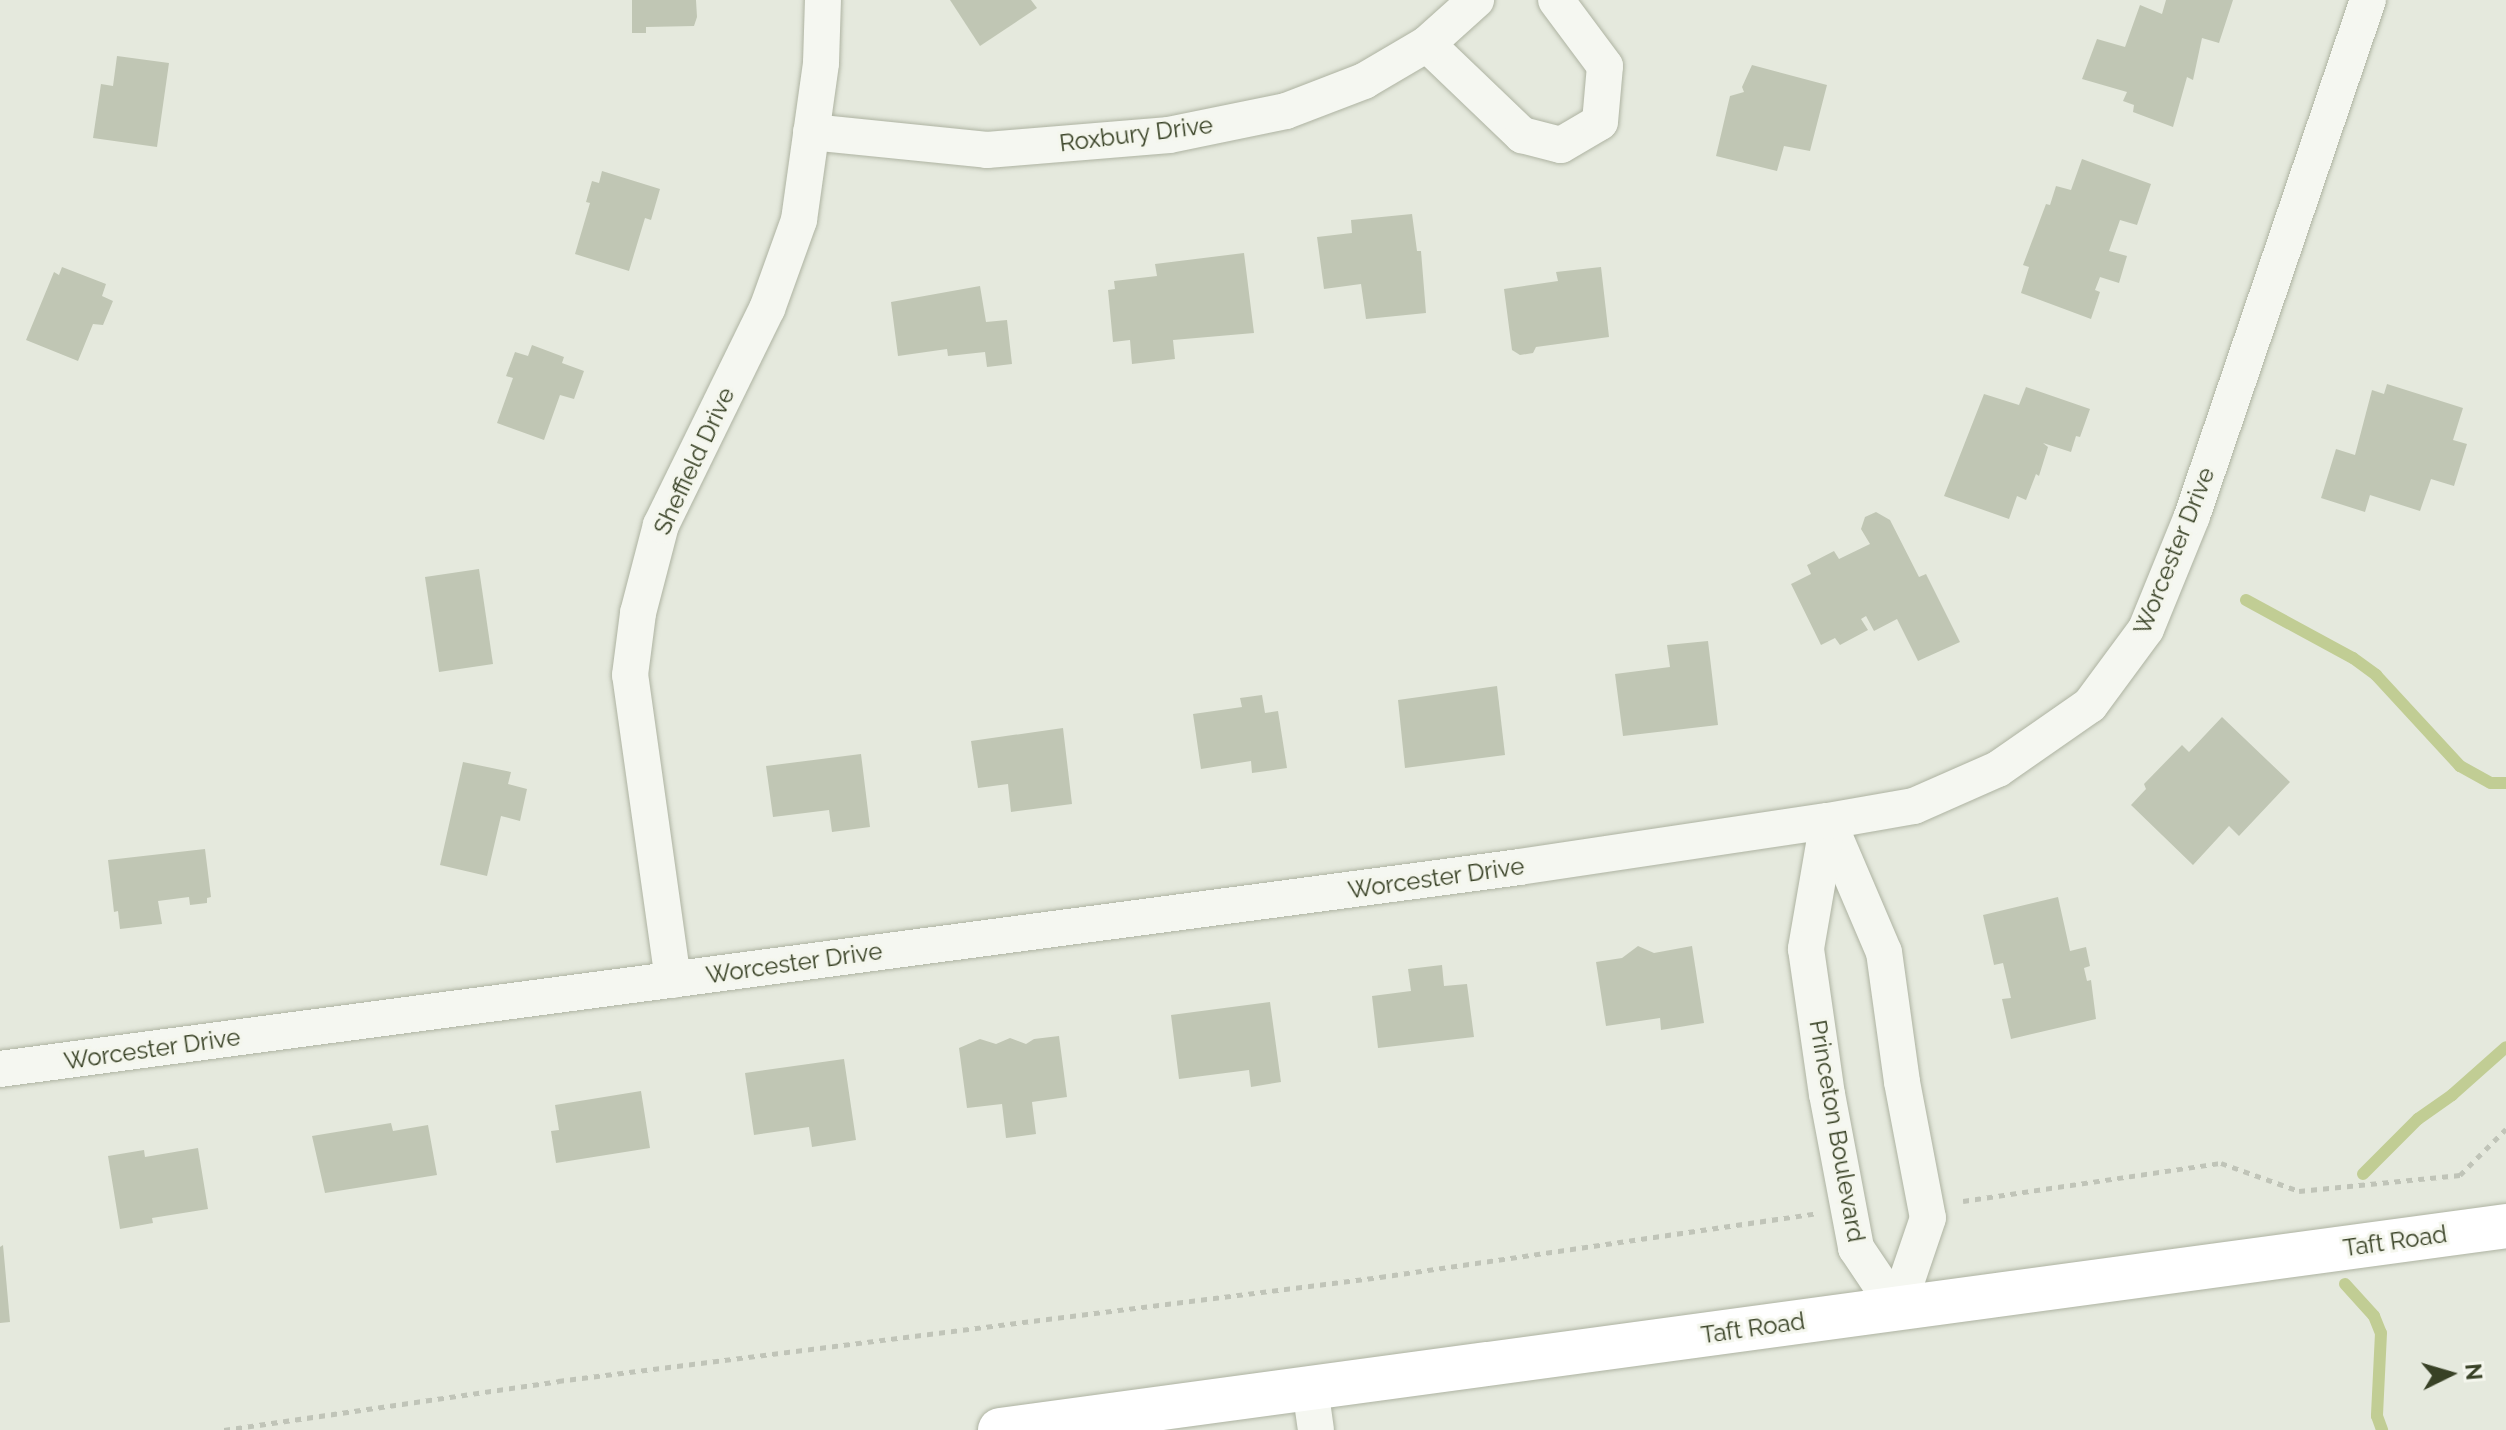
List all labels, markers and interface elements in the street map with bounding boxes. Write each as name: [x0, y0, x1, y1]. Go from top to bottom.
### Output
street label: Roxbury Drive: [1057, 110, 1215, 158]
street label: Sheffield Drive: [647, 383, 741, 539]
street label: Worcester Drive: [2127, 463, 2221, 639]
street label: Worcester Drive: [1346, 851, 1526, 905]
street label: Worcester Drive: [704, 936, 884, 990]
street label: Princeton Boulevard: [1803, 1018, 1871, 1244]
street label: Worcester Drive: [62, 1022, 242, 1076]
street label: Taft Road: [2341, 1219, 2449, 1263]
street label: Taft Road: [1699, 1306, 1807, 1350]
north arrow: [2410, 1334, 2490, 1414]
text: N: [2460, 1362, 2488, 1381]

